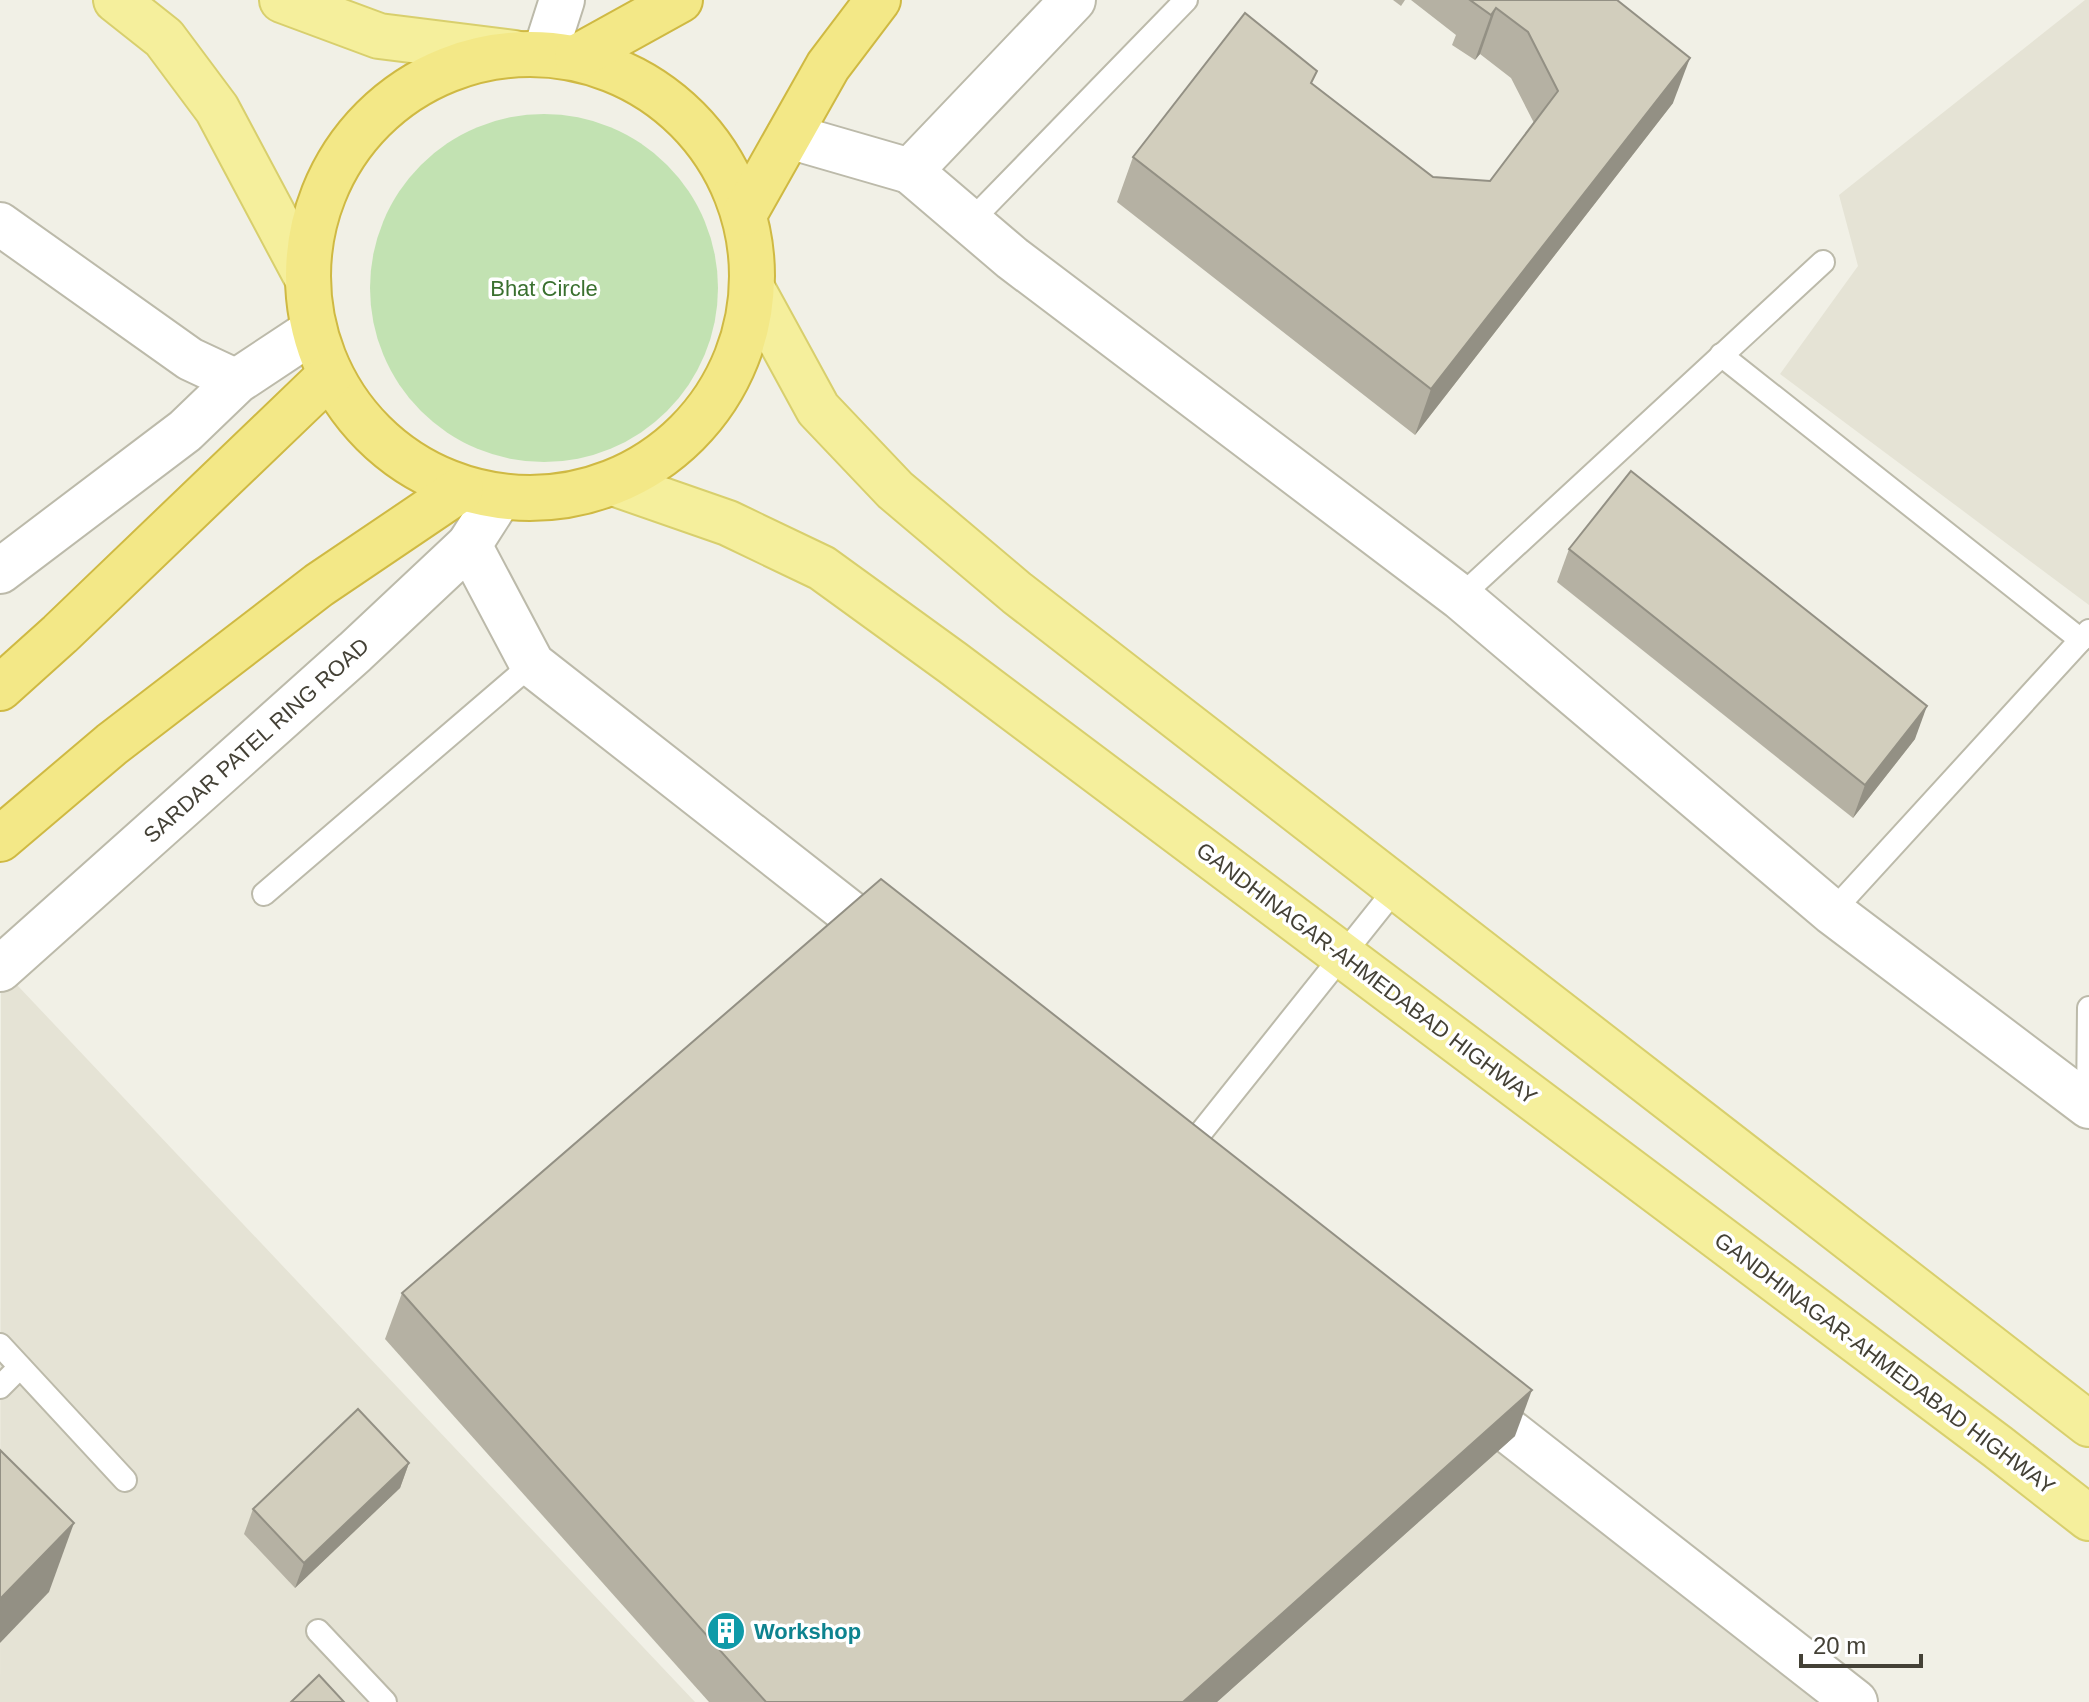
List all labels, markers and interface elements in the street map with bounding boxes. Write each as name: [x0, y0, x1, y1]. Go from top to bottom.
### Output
park label: Bhat Circle: [490, 276, 598, 301]
street label: SARDAR PATEL RING ROAD: [139, 633, 374, 848]
street label: GANDHINAGAR-AHMEDABAD HIGHWAY: [1192, 837, 1542, 1110]
street label: GANDHINAGAR-AHMEDABAD HIGHWAY: [1710, 1227, 2060, 1500]
building icon: Workshop: [705, 1610, 747, 1652]
scale bar: [1801, 1618, 1921, 1668]
place label: Workshop: [754, 1619, 861, 1644]
text: 20 m: [1813, 1632, 1866, 1659]

